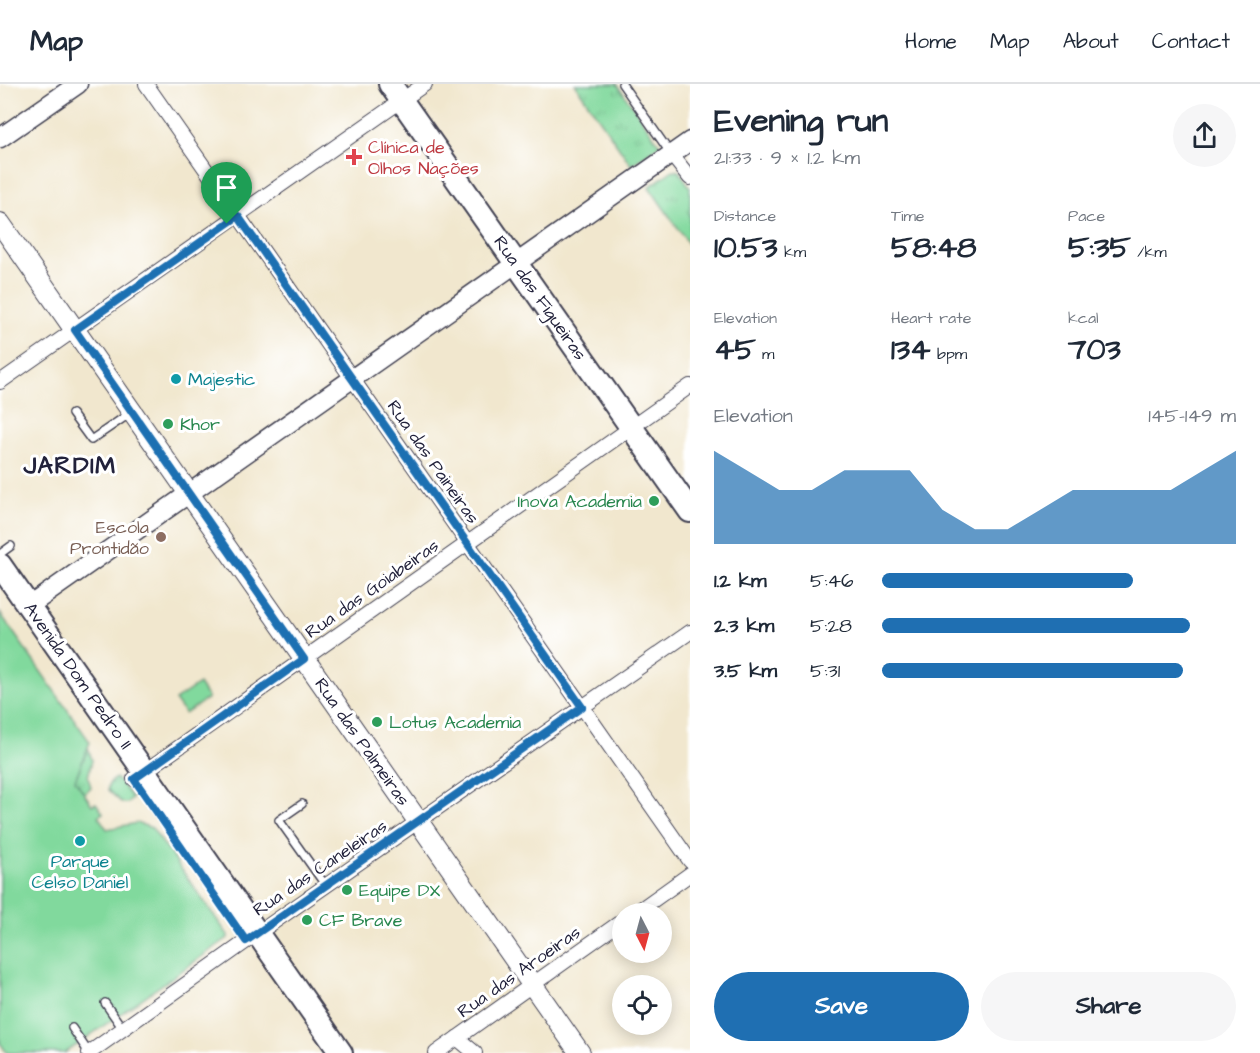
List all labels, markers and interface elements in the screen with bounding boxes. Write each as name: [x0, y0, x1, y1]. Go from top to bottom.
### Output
text: Map: [30, 22, 83, 61]
text: Home: [905, 27, 957, 56]
text: Map: [990, 27, 1030, 56]
text: About: [1063, 27, 1119, 56]
text: Contact: [1152, 27, 1230, 56]
text: Evening run: [714, 98, 888, 144]
button: share: [1173, 104, 1236, 167]
place label: Clínica de Olhos Nações: [368, 135, 479, 181]
text: 21:33 · 9 × 1.2 km: [714, 144, 860, 172]
marker: Clínica de Olhos Nações: [345, 148, 363, 166]
pin: [201, 162, 252, 224]
icon: arrive: [210, 171, 243, 204]
text: Distance: [714, 205, 776, 227]
text: Time: [891, 205, 925, 227]
text: Pace: [1068, 205, 1105, 227]
text: 10.53: [714, 227, 778, 269]
text: 58:48: [891, 227, 977, 269]
text: 5:35: [1068, 227, 1131, 269]
street label: Rua das Figueiras: [487, 231, 592, 366]
text: km: [778, 241, 806, 263]
text: /km: [1131, 241, 1167, 263]
text: Elevation: [714, 307, 777, 329]
text: Heart rate: [891, 307, 971, 329]
text: kcal: [1068, 307, 1099, 329]
text: 45: [714, 329, 756, 371]
text: 134: [891, 329, 931, 371]
text: 703: [1068, 329, 1121, 371]
text: m: [756, 343, 775, 365]
text: bpm: [931, 343, 967, 365]
place label: Majestic: [188, 367, 255, 392]
marker: Majestic: [169, 372, 183, 386]
street label: Rua das Paineiras: [381, 395, 485, 529]
text: Elevation: [714, 402, 793, 430]
text: 145–149 m: [1148, 402, 1236, 430]
place label: Khor: [180, 412, 220, 437]
marker: Khor: [161, 417, 175, 431]
district label: JARDIM: [22, 449, 117, 483]
place label: Inova Academia: [518, 489, 642, 514]
marker: Inova Academia: [647, 494, 661, 508]
place label: Escola Prontidão: [70, 515, 149, 561]
marker: Escola Prontidão: [154, 530, 168, 544]
street label: Rua das Goiabeiras: [300, 533, 444, 645]
text: 1.2 km: [714, 567, 767, 595]
text: 5:46: [810, 567, 854, 595]
street label: Avenida Dom Pedro II: [18, 598, 138, 754]
text: 2.3 km: [714, 612, 774, 640]
text: 5:28: [810, 612, 852, 640]
text: 3.5 km: [714, 657, 777, 685]
text: 5:31: [810, 657, 840, 685]
street label: Rua das Palmeiras: [308, 673, 416, 811]
place label: Lotus Academia: [389, 710, 521, 735]
marker: Lotus Academia: [370, 715, 384, 729]
street label: Rua das Caneleiras: [248, 814, 392, 922]
marker: Parque Celso Daniel: [73, 834, 87, 848]
place label: Parque Celso Daniel: [32, 849, 129, 895]
place label: Equipe DX: [359, 878, 440, 903]
marker: Equipe DX: [340, 883, 354, 897]
north arrow: [612, 903, 672, 963]
map controls: [612, 903, 672, 1035]
place label: CF Brave: [319, 908, 403, 933]
marker: CF Brave: [300, 913, 314, 927]
street label: Rua das Aroeiras: [452, 920, 586, 1024]
button: Save: [714, 972, 969, 1041]
button: Share: [981, 972, 1236, 1041]
button: locate: [612, 975, 672, 1035]

